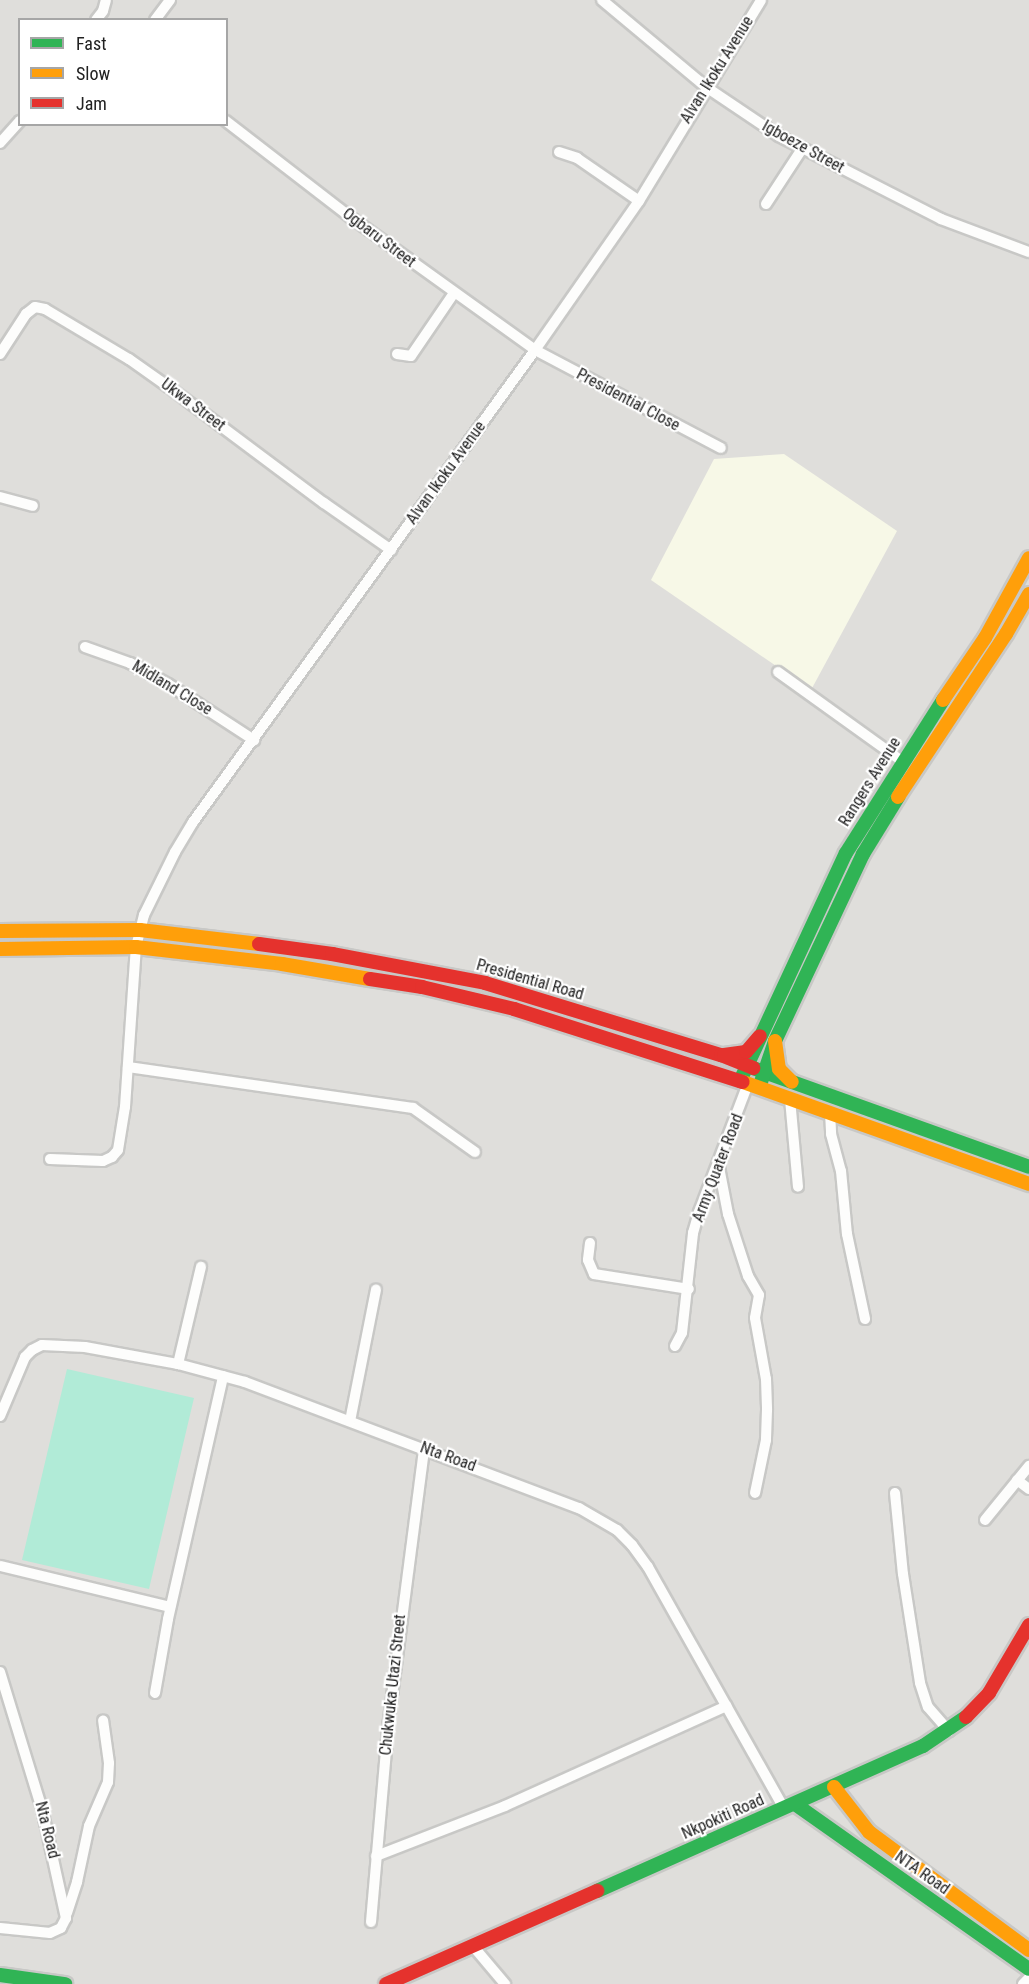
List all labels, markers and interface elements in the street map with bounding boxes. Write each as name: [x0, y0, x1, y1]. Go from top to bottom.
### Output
street label: Alvan Ikoku Avenue: [676, 13, 758, 127]
legend: [18, 18, 228, 126]
text: Fast: [76, 33, 107, 54]
text: Slow: [76, 63, 110, 84]
text: Jam: [76, 93, 107, 114]
street label: Igboeze Street: [759, 117, 847, 177]
street label: Ogbaru Street: [339, 204, 419, 272]
street label: Presidential Close: [573, 365, 683, 435]
street label: Ukwa Street: [157, 375, 229, 435]
street label: Alvan Ikoku Avenue: [402, 418, 490, 528]
street label: Midland Close: [128, 657, 216, 719]
street label: Rangers Avenue: [835, 734, 905, 830]
street label: Presidential Road: [474, 956, 586, 1004]
street label: Army Quater Road: [689, 1111, 747, 1225]
street label: Nta Road: [417, 1438, 479, 1476]
street label: Chukwuka Utazi Street: [376, 1614, 410, 1756]
street label: Nkpokiti Road: [679, 1790, 767, 1844]
street label: Nta Road: [31, 1799, 63, 1861]
street label: NTA Road: [891, 1847, 953, 1899]

